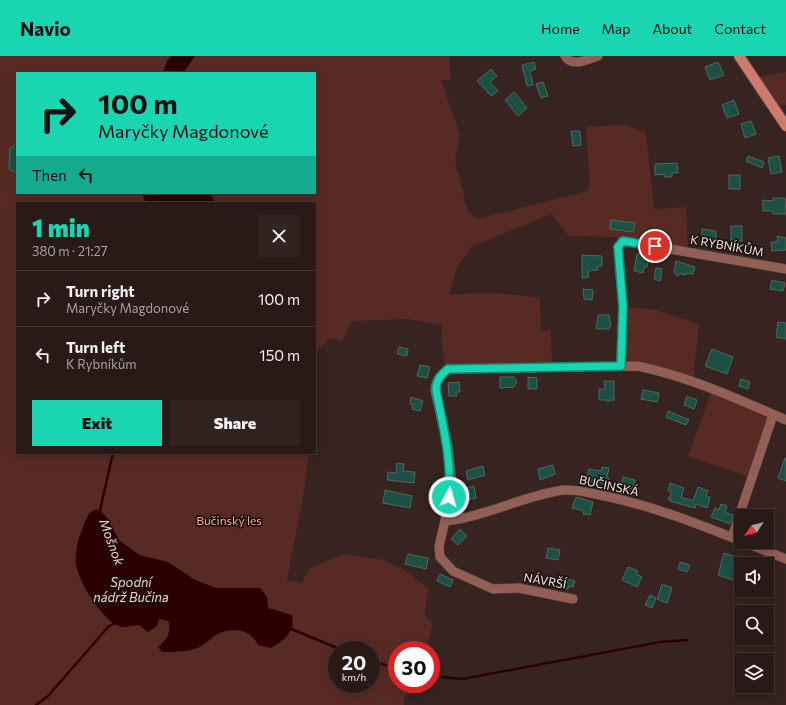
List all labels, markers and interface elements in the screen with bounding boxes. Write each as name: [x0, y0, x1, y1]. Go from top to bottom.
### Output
text: Navio: [20, 17, 71, 40]
text: Home: [541, 20, 580, 37]
text: Map: [602, 20, 630, 37]
text: About: [652, 20, 692, 37]
text: Contact: [714, 20, 766, 37]
text: 100 m: [98, 86, 178, 120]
icon: right: [32, 88, 84, 140]
text: Maryčky Magdonové: [98, 120, 268, 142]
icon: left: [75, 164, 97, 186]
text: Then: [32, 166, 67, 184]
text: 1 min: [32, 213, 90, 242]
button: close: [258, 215, 300, 257]
pin: [638, 229, 672, 263]
street label: K RYBNÍKŮM: [689, 232, 765, 258]
icon: arrive: [644, 235, 666, 257]
text: 380 m · 21:27: [32, 243, 108, 259]
text: Turn right: [66, 282, 135, 300]
icon: right: [32, 288, 54, 310]
text: 100 m: [258, 290, 300, 308]
text: Maryčky Magdonové: [66, 300, 189, 316]
text: Turn left: [66, 338, 125, 356]
icon: left: [32, 344, 54, 366]
text: 150 m: [259, 346, 300, 364]
text: K Rybníkům: [66, 356, 137, 372]
button: Exit: [32, 400, 162, 446]
button: Share: [170, 400, 300, 446]
street label: BUČINSKÁ: [578, 472, 640, 498]
position arrow: [428, 476, 470, 518]
north arrow: [734, 509, 774, 549]
map controls: [734, 509, 774, 693]
park label: Bučinský les: [196, 513, 262, 527]
water label: Mošnok: [96, 517, 128, 568]
button: sound: [734, 557, 774, 597]
street label: NÁVRŠÍ: [523, 569, 568, 591]
water label: Spodní nádrž Bučina: [93, 574, 169, 605]
button: search: [734, 605, 774, 645]
speed limit sign: 30: [388, 641, 440, 693]
text: 20: [342, 650, 366, 674]
button: layers: [734, 653, 774, 693]
text: km/h: [342, 671, 366, 683]

